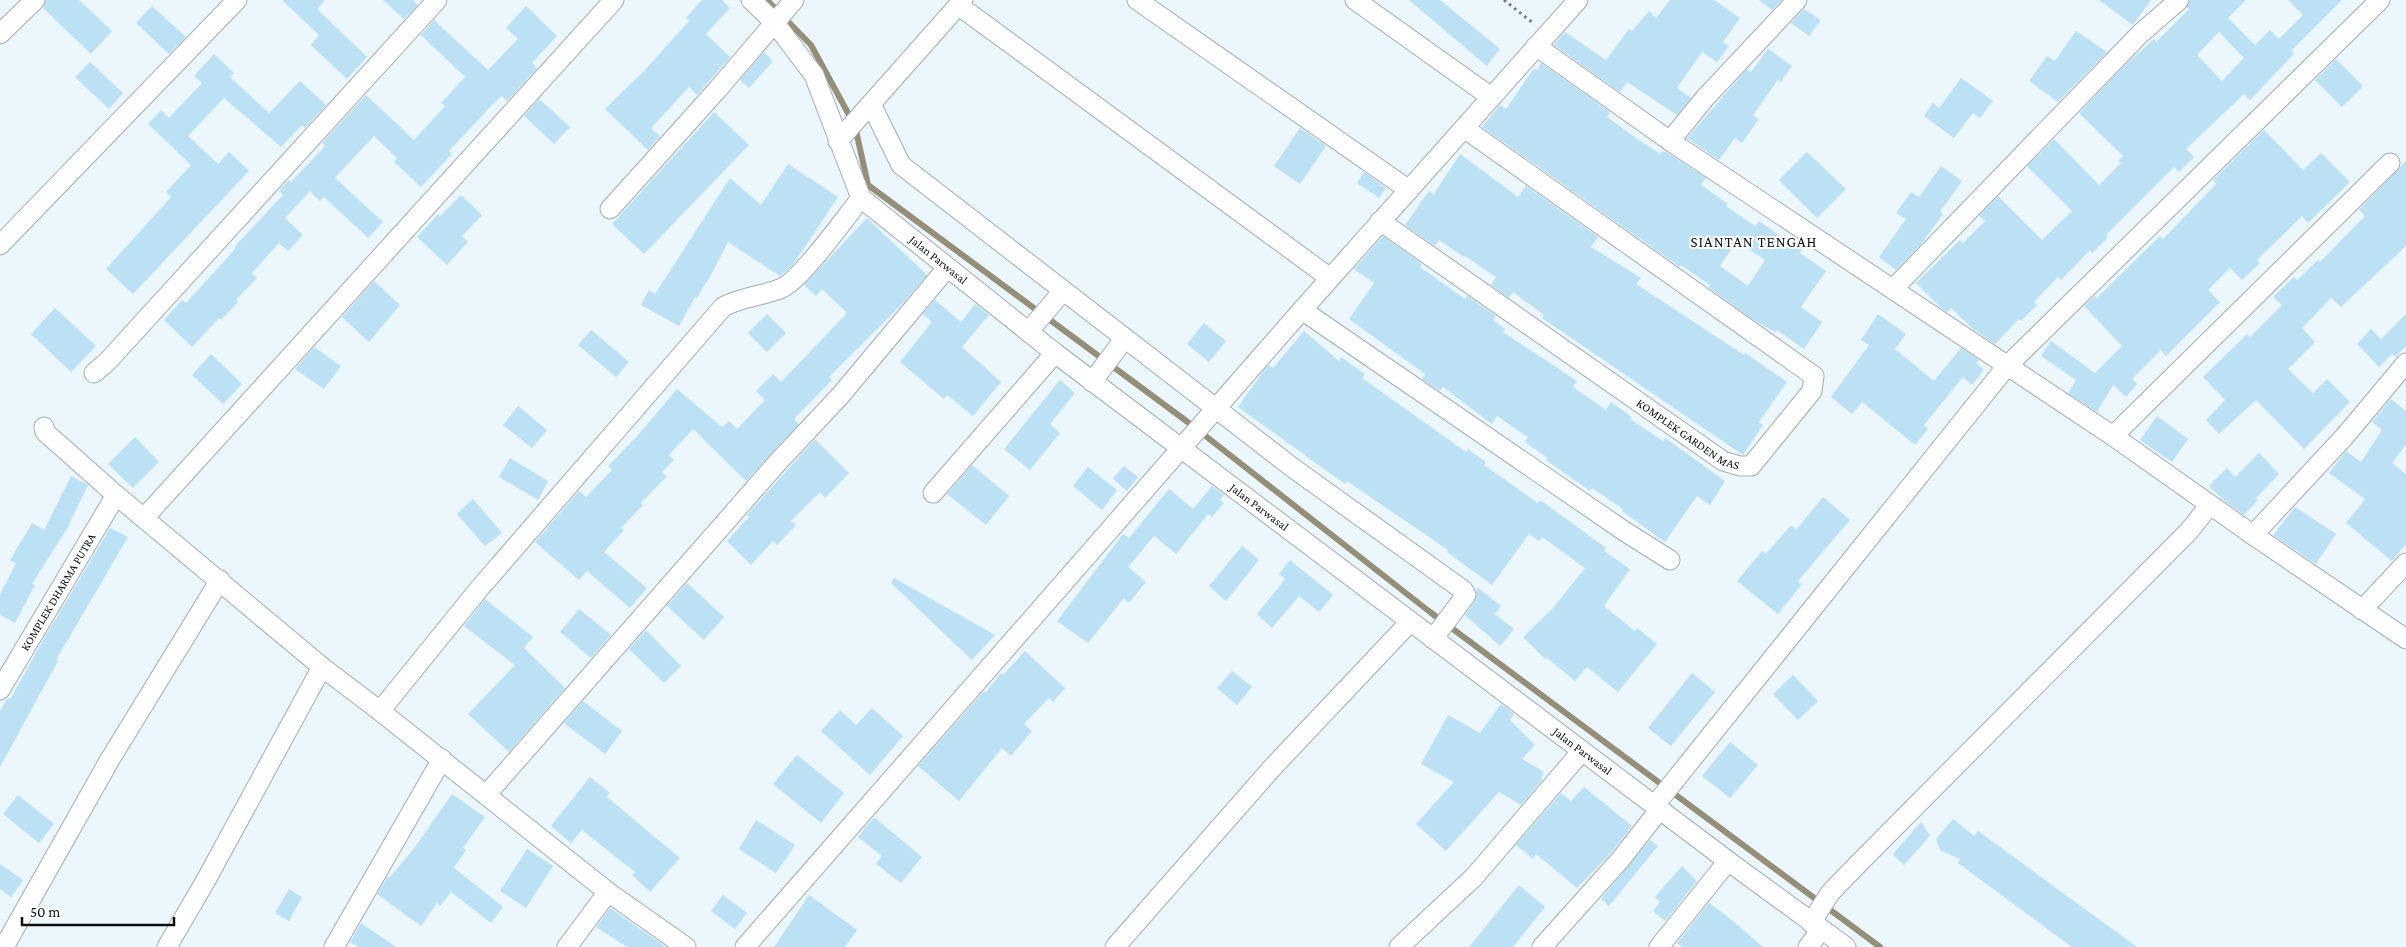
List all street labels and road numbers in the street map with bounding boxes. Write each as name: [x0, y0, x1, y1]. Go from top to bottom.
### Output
street label: Jalan Parwasal: [906, 232, 970, 287]
street label: KOMPLEK GARDEN MAS: [1634, 396, 1741, 473]
street label: Jalan Parwasal: [1226, 480, 1291, 534]
street label: KOMPLEK DHARMA PUTRA: [18, 531, 99, 653]
street label: Jalan Parwasal: [1549, 724, 1615, 778]

